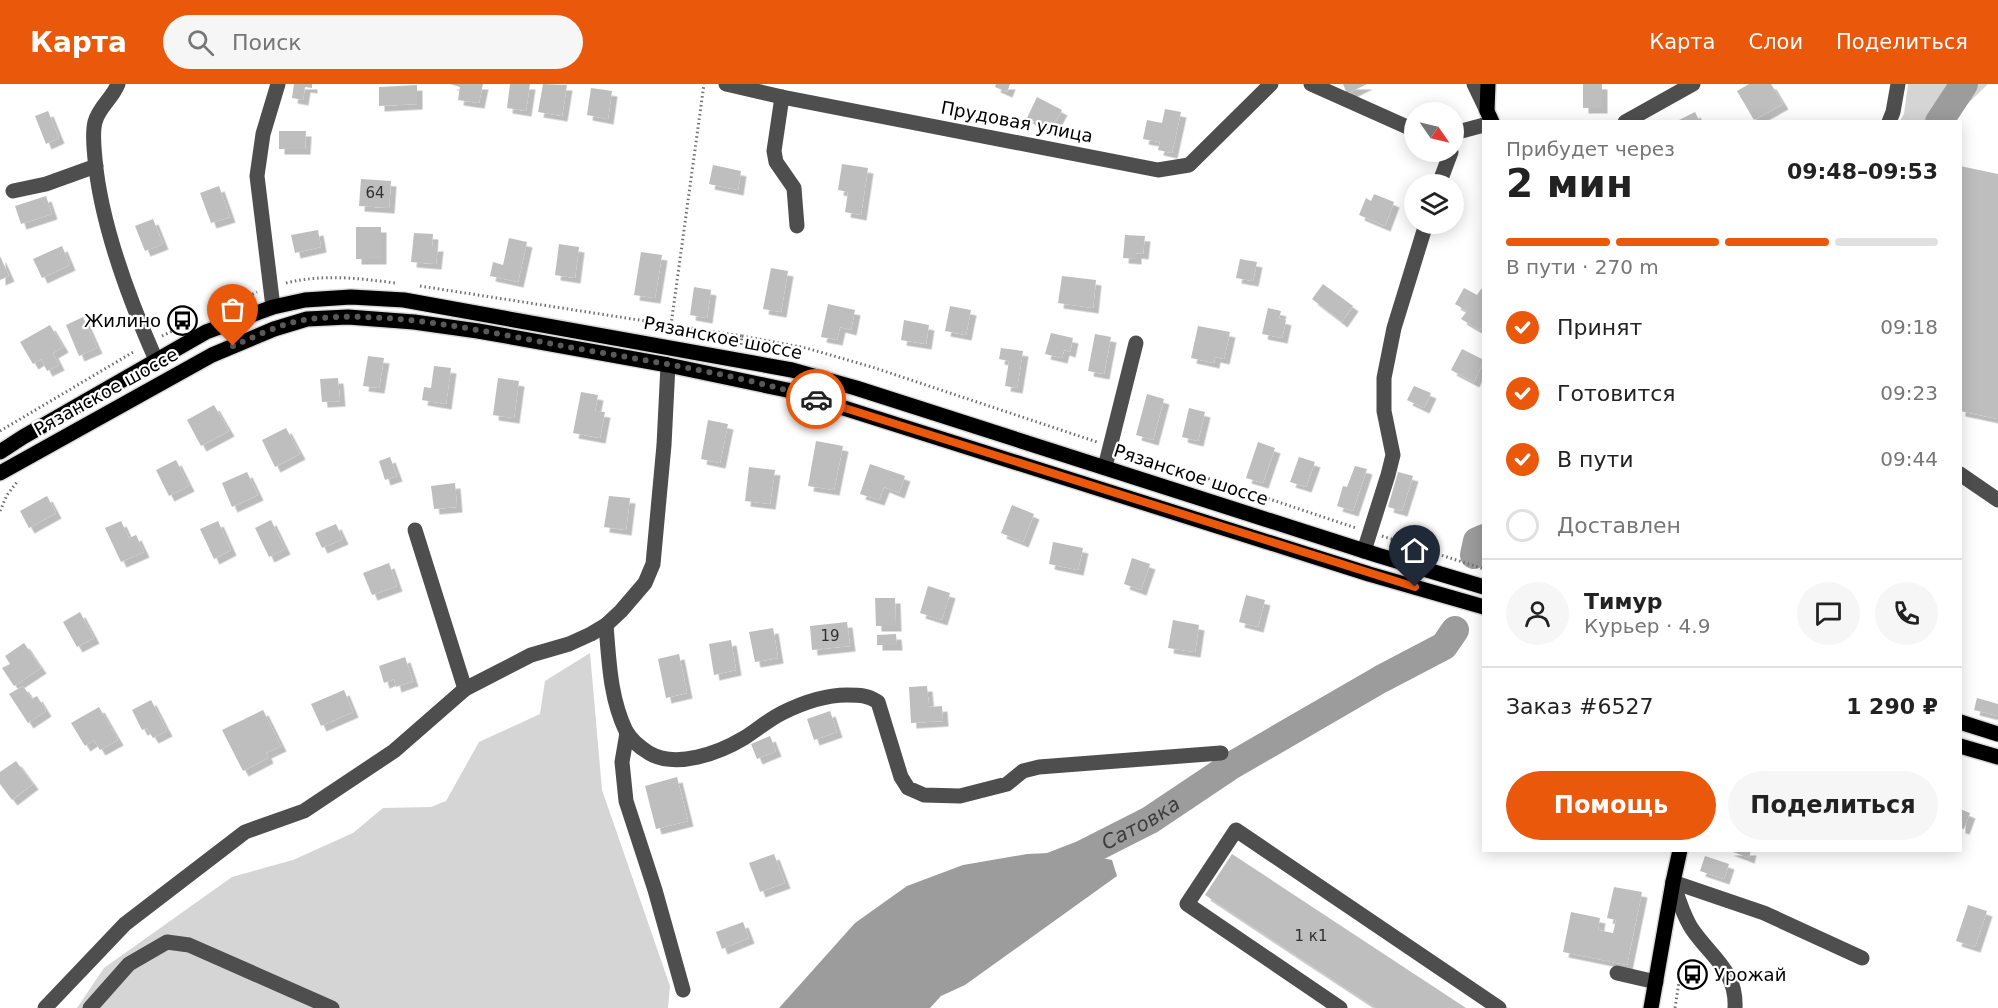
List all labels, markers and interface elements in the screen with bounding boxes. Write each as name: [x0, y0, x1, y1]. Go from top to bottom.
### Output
search box: [163, 15, 583, 69]
text: Карта: [30, 26, 127, 59]
icon: search: [184, 26, 217, 59]
text: Поиск: [232, 30, 302, 55]
text: Карта: [1649, 30, 1715, 54]
text: Слои: [1748, 30, 1803, 54]
text: Поделиться: [1836, 30, 1968, 54]
street label: Прудовая улица: [939, 96, 1095, 147]
north arrow: [1404, 102, 1464, 162]
map controls: [1404, 102, 1464, 234]
text: Прибудет через: [1506, 137, 1675, 161]
text: 09:48–09:53: [1787, 159, 1938, 184]
text: 2 мин: [1506, 161, 1633, 206]
button: layers: [1404, 174, 1464, 234]
house number: 64: [365, 184, 385, 202]
text: В пути · 270 m: [1506, 255, 1659, 279]
pin: [207, 284, 258, 346]
icon: bag: [216, 293, 249, 326]
bus stop icon: Жилино: [166, 305, 198, 337]
place label: Жилино: [84, 310, 161, 331]
icon: check: [1506, 311, 1539, 344]
street label: Рязанское шоссе: [642, 312, 804, 363]
text: Принят: [1557, 315, 1642, 340]
text: 09:18: [1880, 315, 1938, 339]
street label: Рязанское шоссе: [30, 343, 181, 440]
courier: [786, 369, 846, 429]
icon: check: [1506, 377, 1539, 410]
text: Готовится: [1557, 381, 1676, 406]
text: 09:23: [1880, 381, 1938, 405]
icon: car: [800, 383, 833, 416]
street label: Рязанское шоссе: [1111, 440, 1271, 509]
icon: check: [1506, 443, 1539, 476]
text: В пути: [1557, 447, 1634, 472]
text: 09:44: [1880, 447, 1938, 471]
text: Доставлен: [1557, 513, 1681, 538]
pin: [1389, 525, 1440, 587]
icon: home: [1398, 534, 1431, 567]
button: person: [1506, 582, 1569, 645]
button: chat: [1797, 582, 1860, 645]
button: phone: [1875, 582, 1938, 645]
text: Тимур: [1584, 589, 1663, 614]
text: Курьер · 4.9: [1584, 614, 1710, 638]
house number: 19: [820, 627, 840, 645]
text: Заказ #6527: [1506, 694, 1653, 719]
text: 1 290 ₽: [1846, 694, 1938, 719]
button: Помощь: [1506, 771, 1716, 840]
button: Поделиться: [1728, 771, 1938, 840]
water label: Сатовка: [1097, 791, 1184, 855]
house number: 1 к1: [1295, 927, 1327, 945]
bus stop icon: Урожай: [1677, 959, 1709, 991]
place label: Урожай: [1714, 964, 1786, 985]

